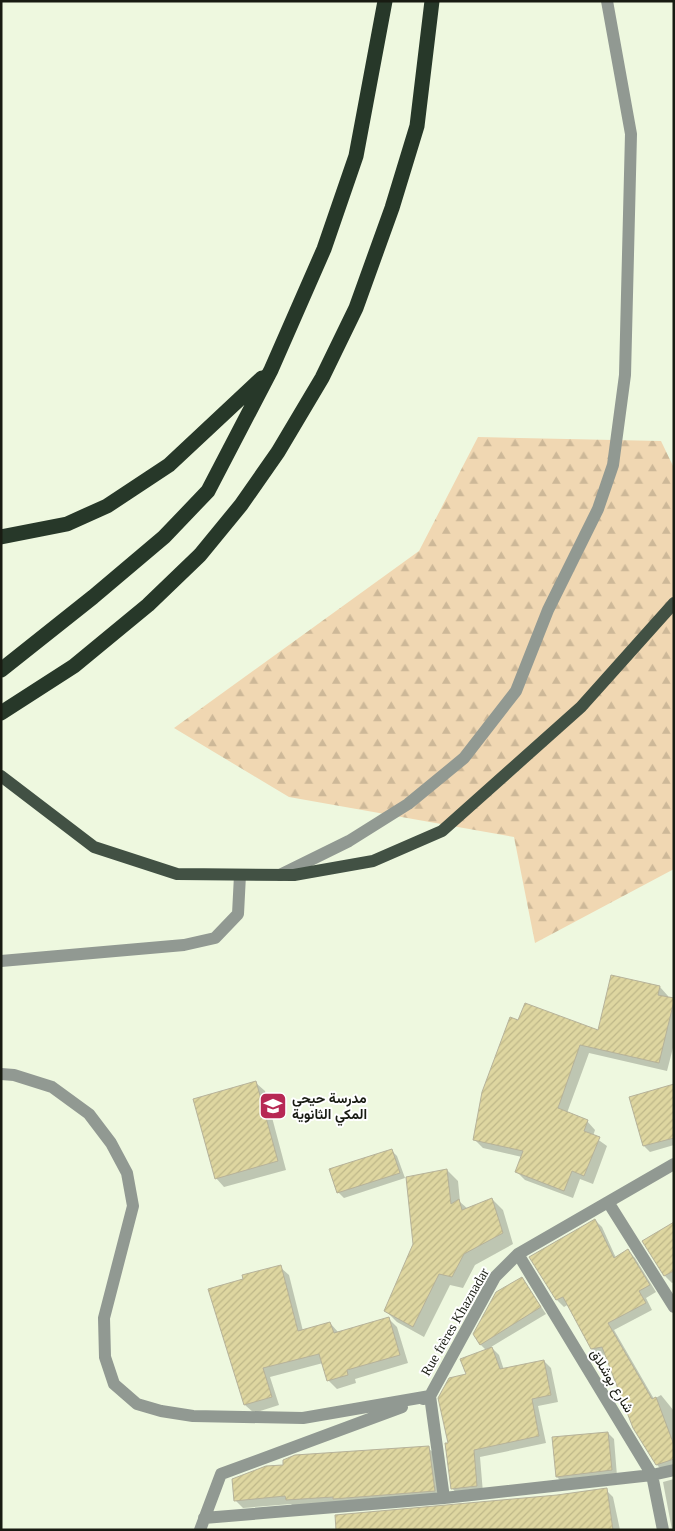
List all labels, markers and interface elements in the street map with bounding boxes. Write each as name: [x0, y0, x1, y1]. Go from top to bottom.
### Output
school or university icon: مدرسة حيحي المكي الثانوية: [258, 1091, 288, 1121]
place label: مدرسة حيحي المكي الثانوية: [292, 1091, 367, 1126]
street label: Rue frères Khaznadar: [418, 1265, 492, 1379]
street label: شارع بوشلاق: [585, 1347, 637, 1417]

